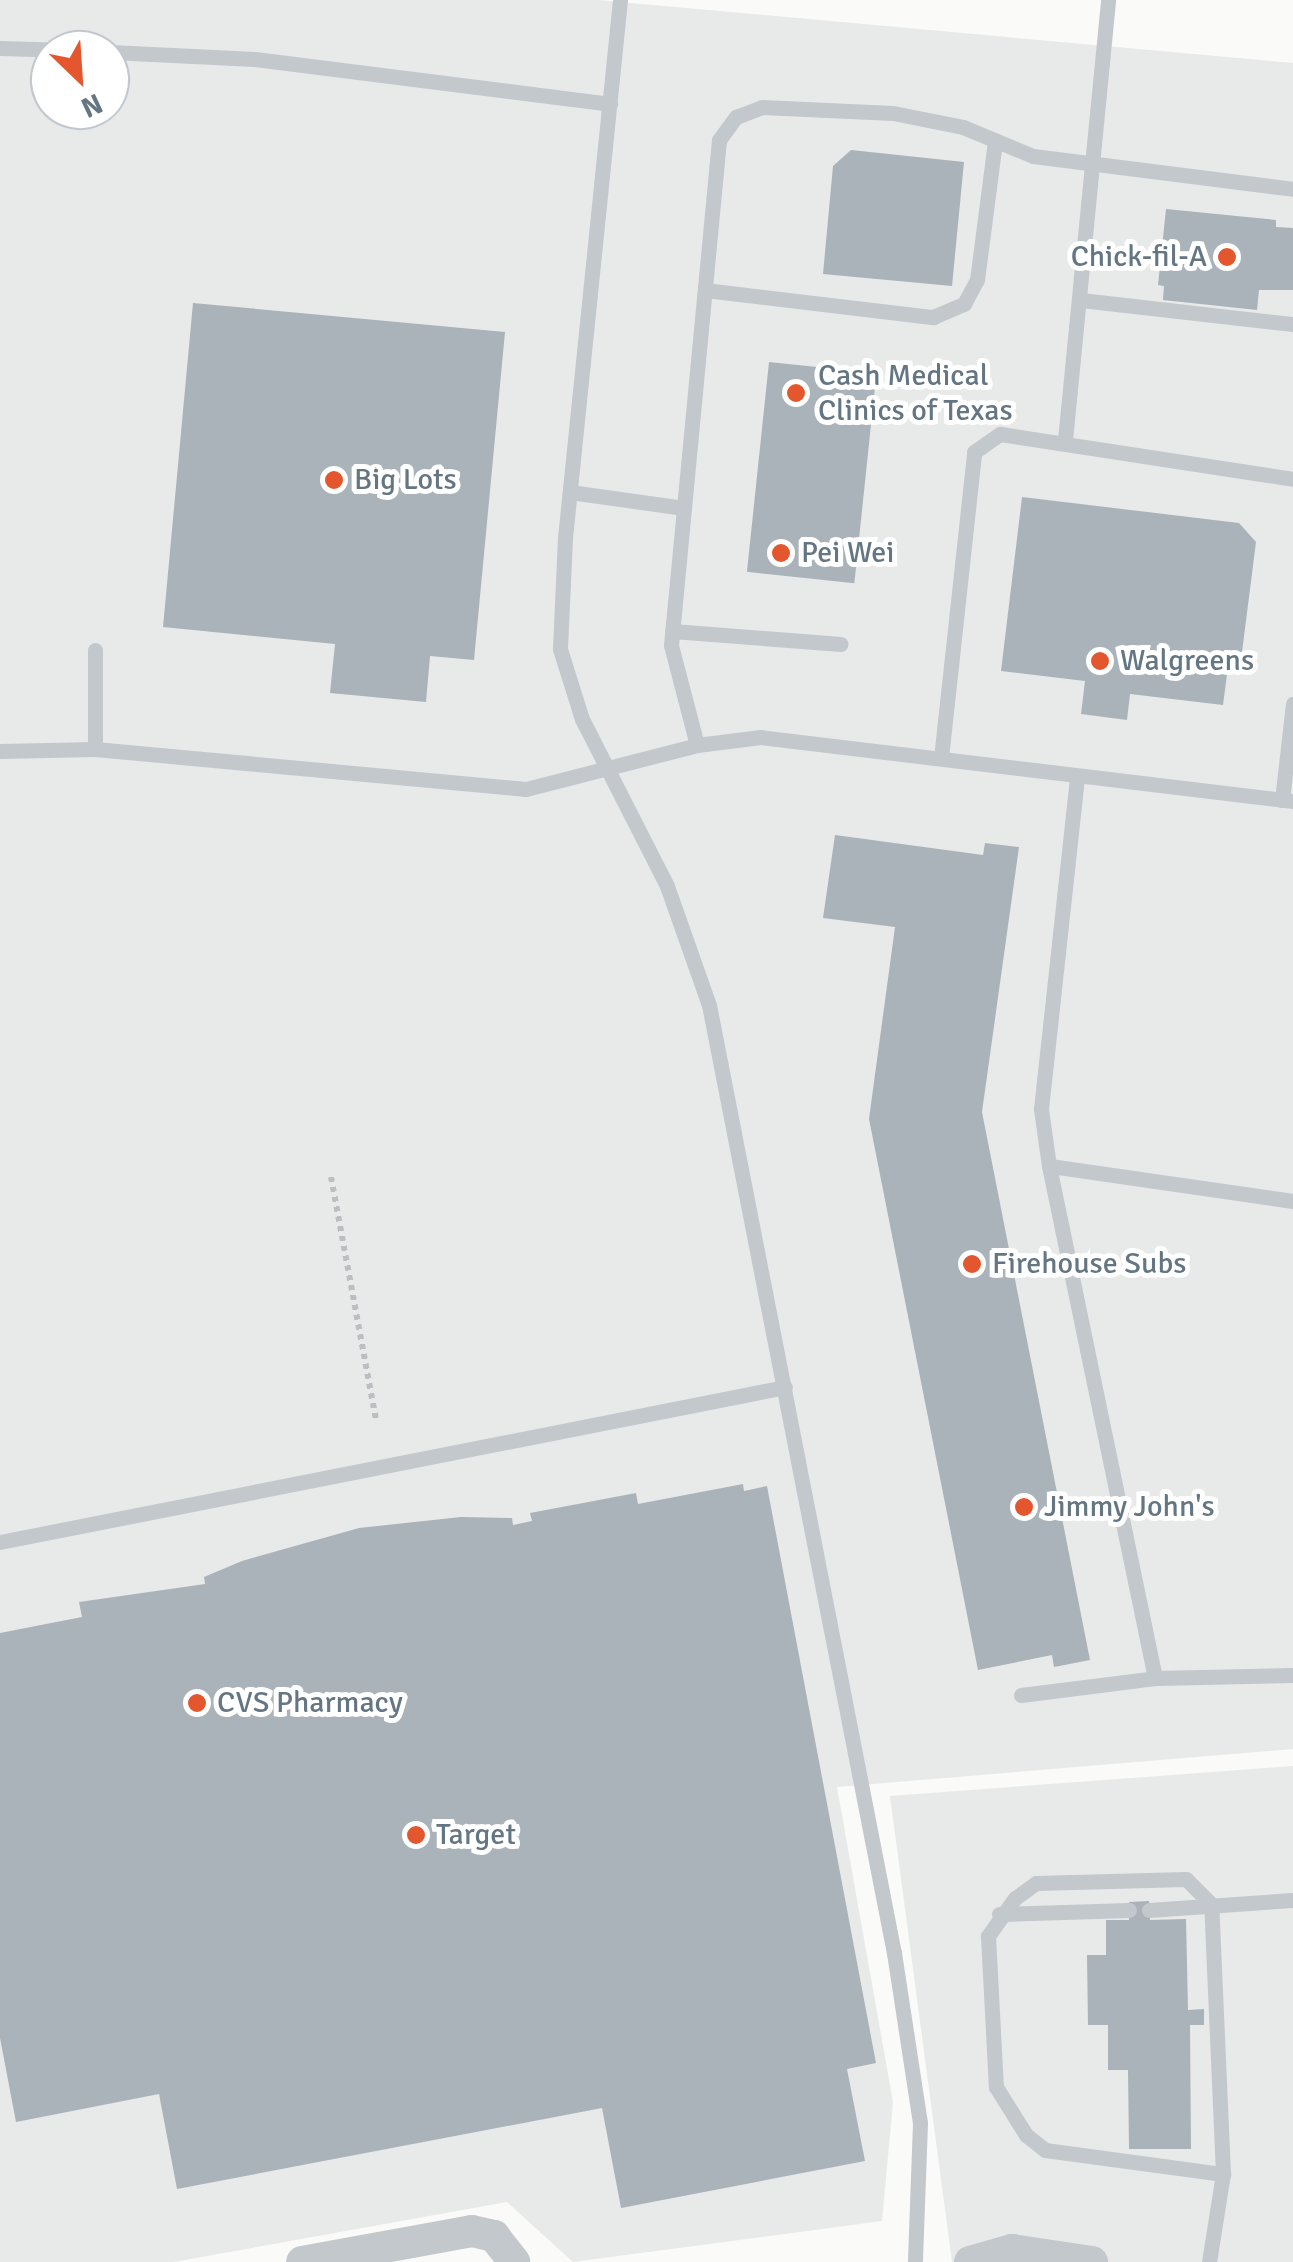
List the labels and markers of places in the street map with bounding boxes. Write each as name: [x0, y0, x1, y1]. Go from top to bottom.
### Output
place label: Chick-fil-A: [1071, 239, 1207, 275]
marker: Chick-fil-A: [1216, 246, 1238, 268]
place label: Cash Medical Clinics of Texas: [818, 358, 1013, 428]
marker: Cash Medical Clinics of Texas: [783, 380, 809, 406]
place label: Big Lots: [354, 462, 457, 498]
marker: Big Lots: [323, 469, 345, 491]
place label: Pei Wei: [801, 535, 894, 571]
marker: Pei Wei: [770, 542, 792, 564]
place label: Walgreens: [1120, 643, 1254, 679]
marker: Walgreens: [1089, 650, 1111, 672]
place label: Firehouse Subs: [992, 1246, 1186, 1282]
marker: Firehouse Subs: [961, 1253, 983, 1275]
place label: Jimmy John's: [1044, 1489, 1215, 1525]
marker: Jimmy John's: [1013, 1496, 1035, 1518]
place label: CVS Pharmacy: [217, 1685, 403, 1721]
marker: CVS Pharmacy: [186, 1692, 208, 1714]
place label: Target: [436, 1817, 516, 1853]
marker: Target: [405, 1824, 427, 1846]

